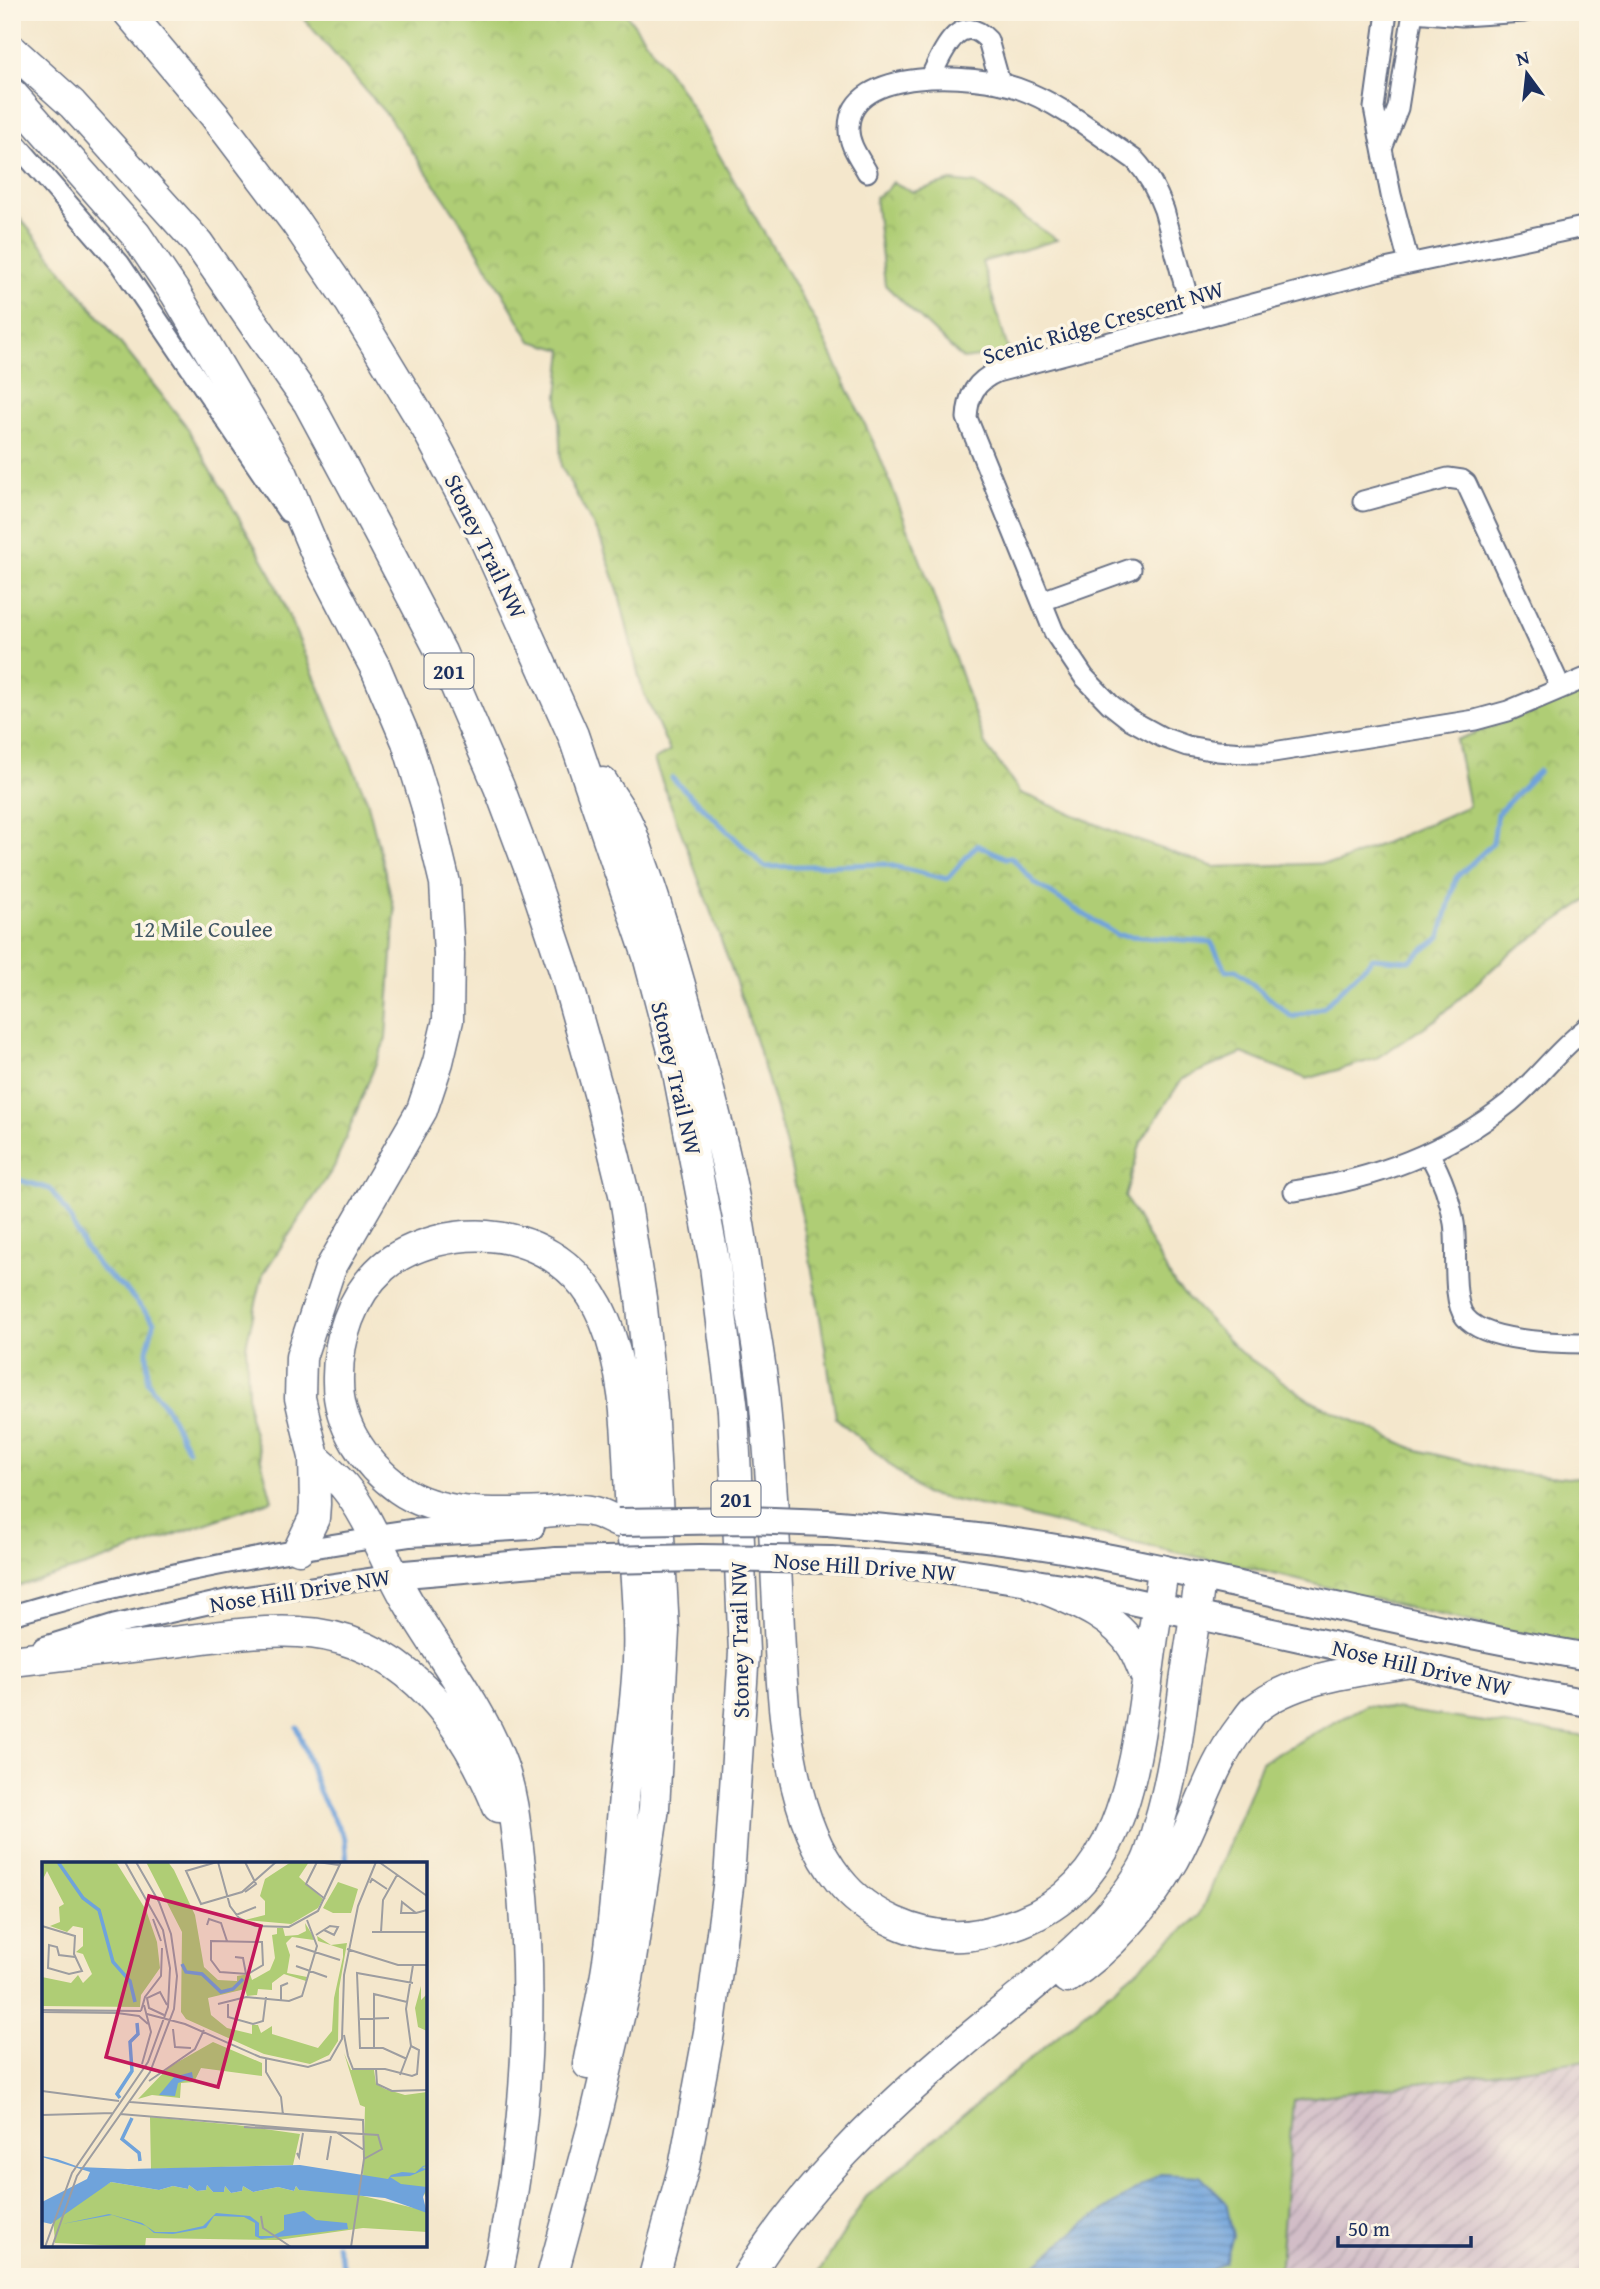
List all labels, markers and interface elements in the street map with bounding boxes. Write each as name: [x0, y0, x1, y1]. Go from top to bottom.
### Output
north arrow: [1492, 38, 1562, 108]
text: N: [1513, 42, 1533, 73]
street label: Scenic Ridge Crescent NW: [979, 272, 1228, 372]
street label: Stoney Trail NW: [437, 468, 535, 624]
road number: 201: [424, 654, 474, 688]
park label: 12 Mile Coulee: [133, 912, 273, 945]
street label: Stoney Trail NW: [643, 998, 711, 1159]
road number: 201: [712, 1482, 760, 1516]
street label: Nose Hill Drive NW: [773, 1543, 958, 1589]
street label: Nose Hill Drive NW: [207, 1559, 393, 1621]
street label: Stoney Trail NW: [721, 1561, 757, 1719]
street label: Nose Hill Drive NW: [1329, 1630, 1515, 1704]
inset map: [42, 1862, 427, 2247]
scale bar: [1338, 2205, 1470, 2249]
text: 50 m: [1348, 2213, 1390, 2244]

